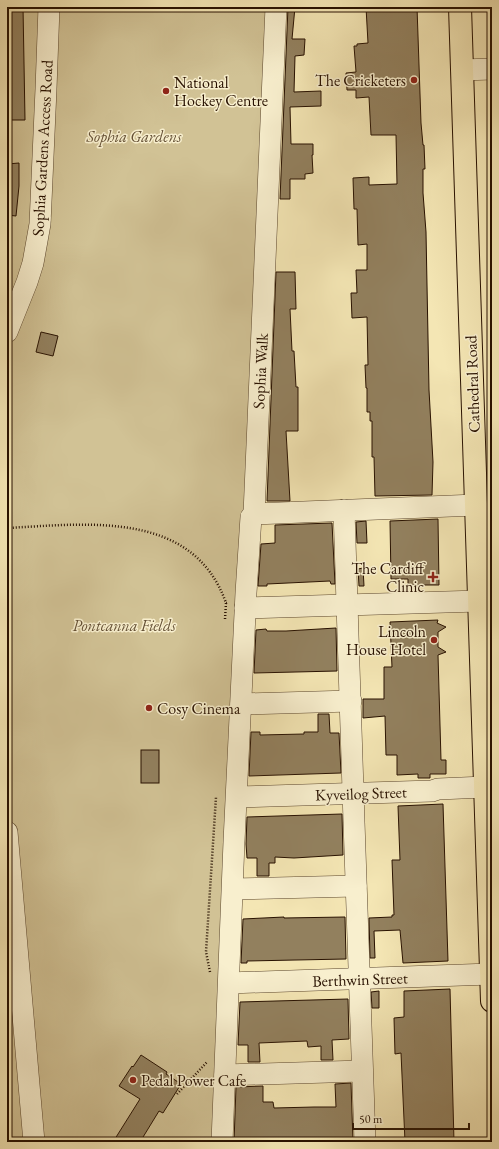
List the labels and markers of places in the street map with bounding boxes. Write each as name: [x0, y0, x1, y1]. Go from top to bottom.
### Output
place label: The Cricketers: [315, 70, 406, 91]
place label: National Hockey Centre: [174, 72, 268, 111]
marker: The Cricketers: [409, 75, 419, 85]
marker: National Hockey Centre: [161, 86, 171, 96]
place label: The Cardiff Clinic: [351, 558, 426, 597]
marker: The Cardiff Clinic: [427, 571, 439, 583]
place label: Lincoln House Hotel: [346, 621, 427, 660]
marker: Lincoln House Hotel: [429, 635, 439, 645]
place label: Cosy Cinema: [157, 698, 241, 719]
marker: Cosy Cinema: [144, 703, 154, 713]
place label: Pedal Power Cafe: [141, 1070, 246, 1091]
marker: Pedal Power Cafe: [128, 1075, 138, 1085]

